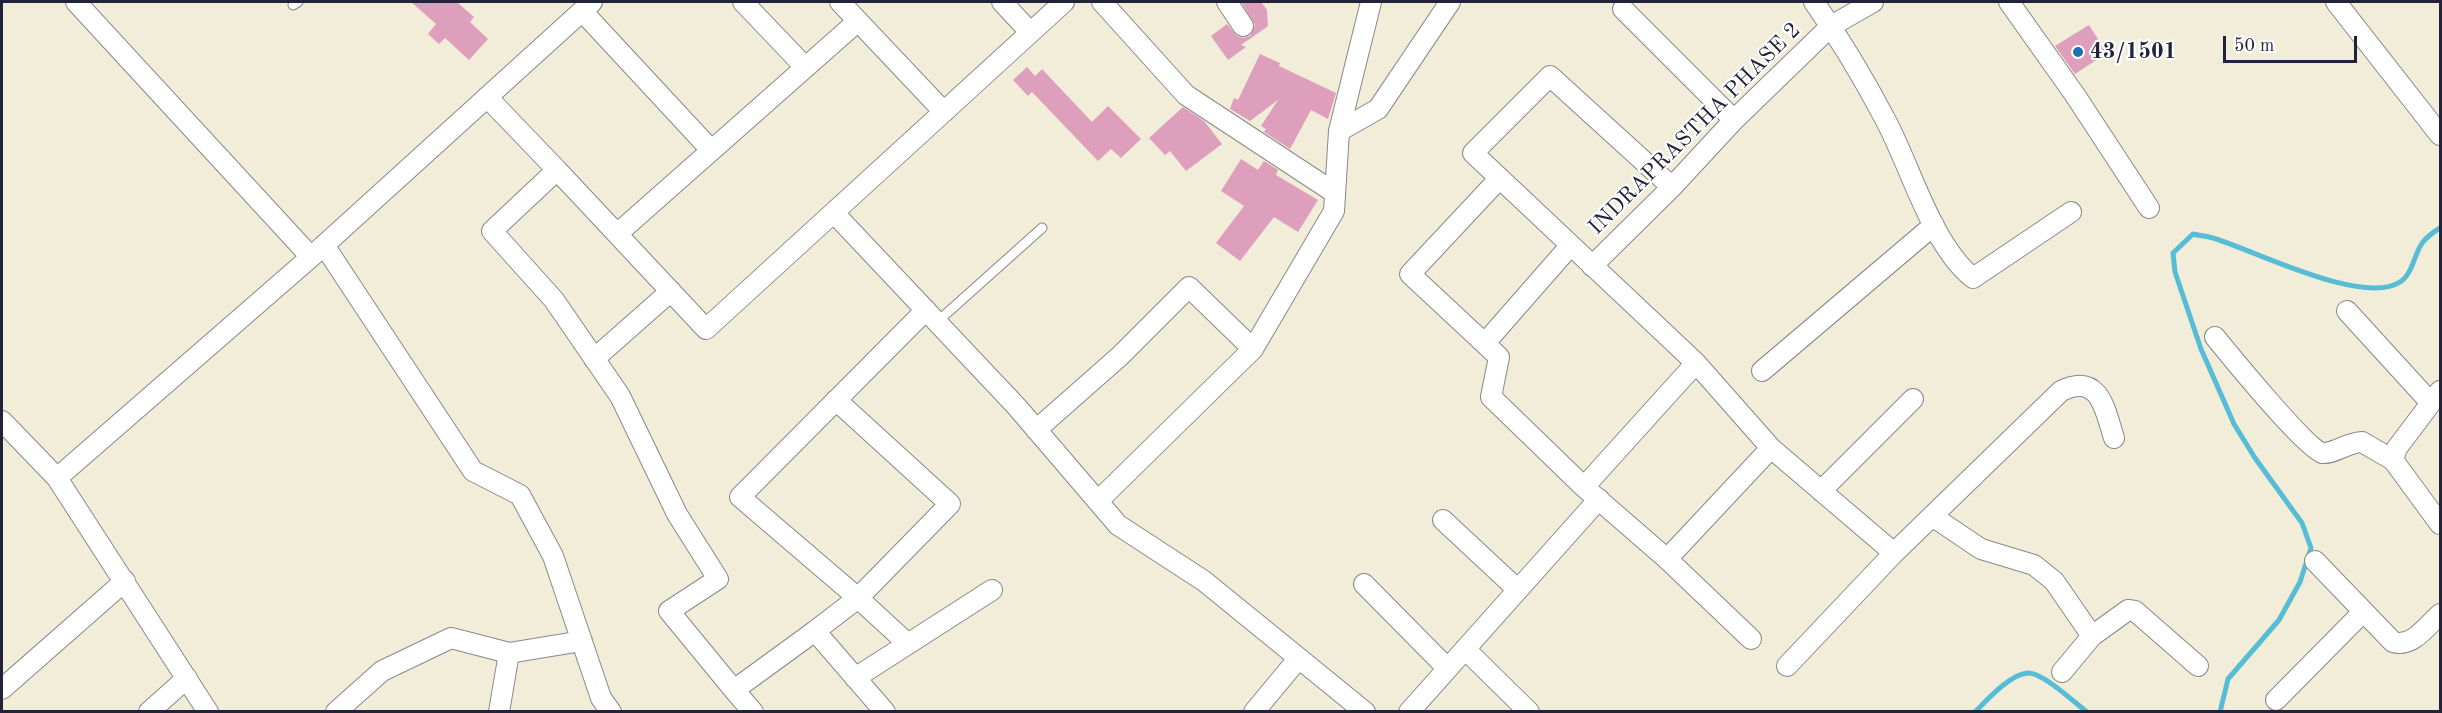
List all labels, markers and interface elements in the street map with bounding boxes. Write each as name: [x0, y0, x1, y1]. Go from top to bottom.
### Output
street label: INDRAPRASTHA PHASE 2: [1583, 17, 1807, 241]
scale bar: [2226, 24, 2360, 62]
text: 50 m: [2234, 37, 2274, 55]
place label: 43/1501: [2090, 39, 2176, 65]
marker: 43/1501: [2071, 45, 2085, 59]

